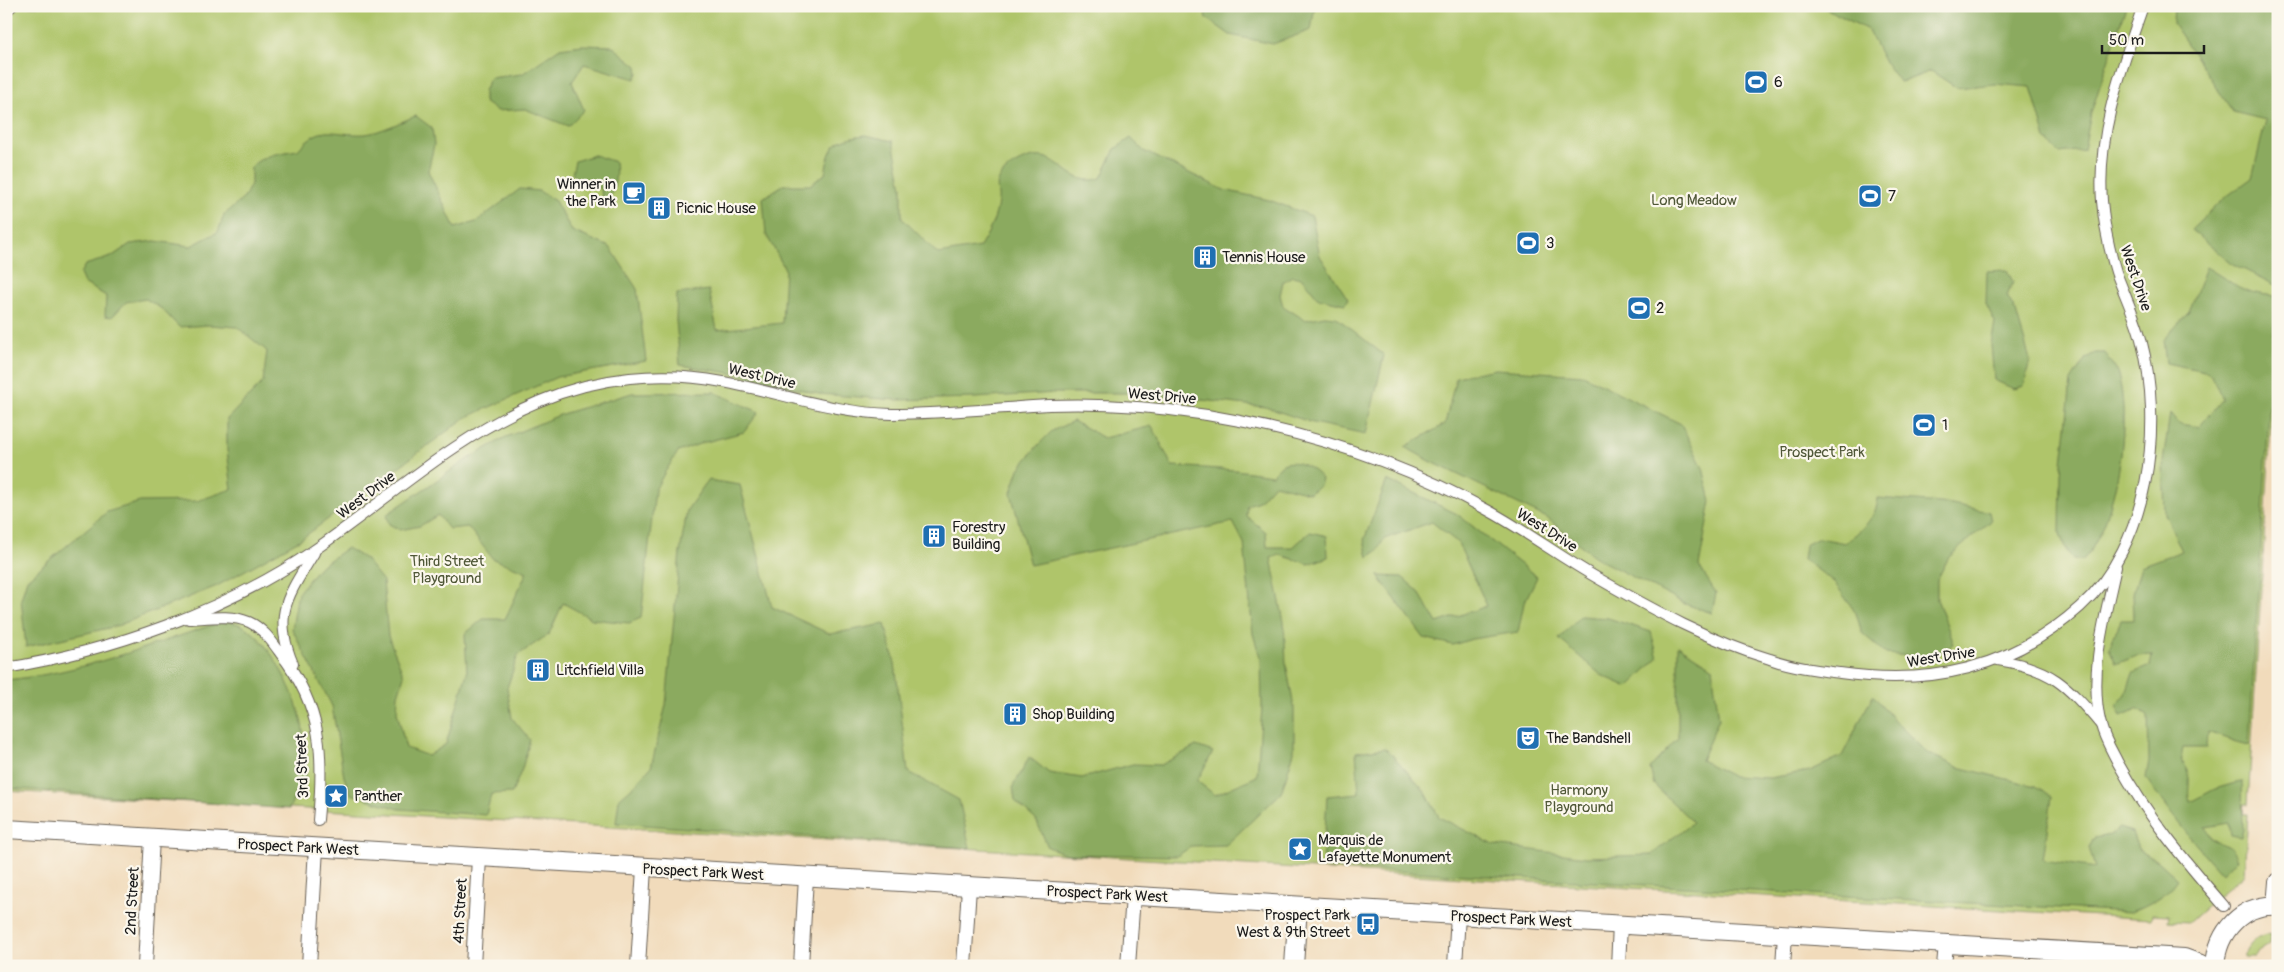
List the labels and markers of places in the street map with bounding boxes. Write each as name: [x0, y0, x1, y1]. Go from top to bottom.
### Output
sports icon: 6: [1743, 69, 1769, 95]
place label: 6: [1774, 73, 1783, 92]
place label: Winner in the Park: [557, 175, 617, 211]
cafe icon: Winner in the Park: [621, 180, 647, 206]
sports icon: 7: [1857, 183, 1883, 209]
place label: 7: [1888, 187, 1896, 206]
building icon: Picnic House: [646, 195, 672, 221]
place label: Picnic House: [676, 199, 756, 218]
sports icon: 3: [1515, 230, 1541, 256]
place label: 3: [1546, 234, 1554, 253]
building icon: Tennis House: [1192, 244, 1218, 270]
place label: Tennis House: [1222, 248, 1306, 267]
sports icon: 2: [1626, 295, 1652, 321]
place label: 2: [1656, 299, 1664, 318]
sports icon: 1: [1911, 412, 1937, 438]
place label: 1: [1942, 416, 1948, 435]
place label: Forestry Building: [952, 518, 1006, 554]
building icon: Forestry Building: [921, 523, 947, 549]
building icon: Litchfield Villa: [525, 657, 551, 683]
place label: Litchfield Villa: [556, 661, 644, 680]
building icon: Shop Building: [1002, 701, 1028, 727]
place label: Shop Building: [1032, 705, 1115, 724]
theatre icon: The Bandshell: [1515, 725, 1541, 751]
place label: The Bandshell: [1546, 729, 1631, 748]
place icon: Panther: [323, 783, 349, 809]
place label: Panther: [354, 787, 403, 806]
place label: Marquis de Lafayette Monument: [1318, 831, 1452, 867]
place icon: Marquis de Lafayette Monument: [1287, 836, 1313, 862]
place label: Prospect Park West & 9th Street: [1236, 906, 1351, 942]
bus stop icon: Prospect Park West & 9th Street: [1355, 911, 1381, 937]

